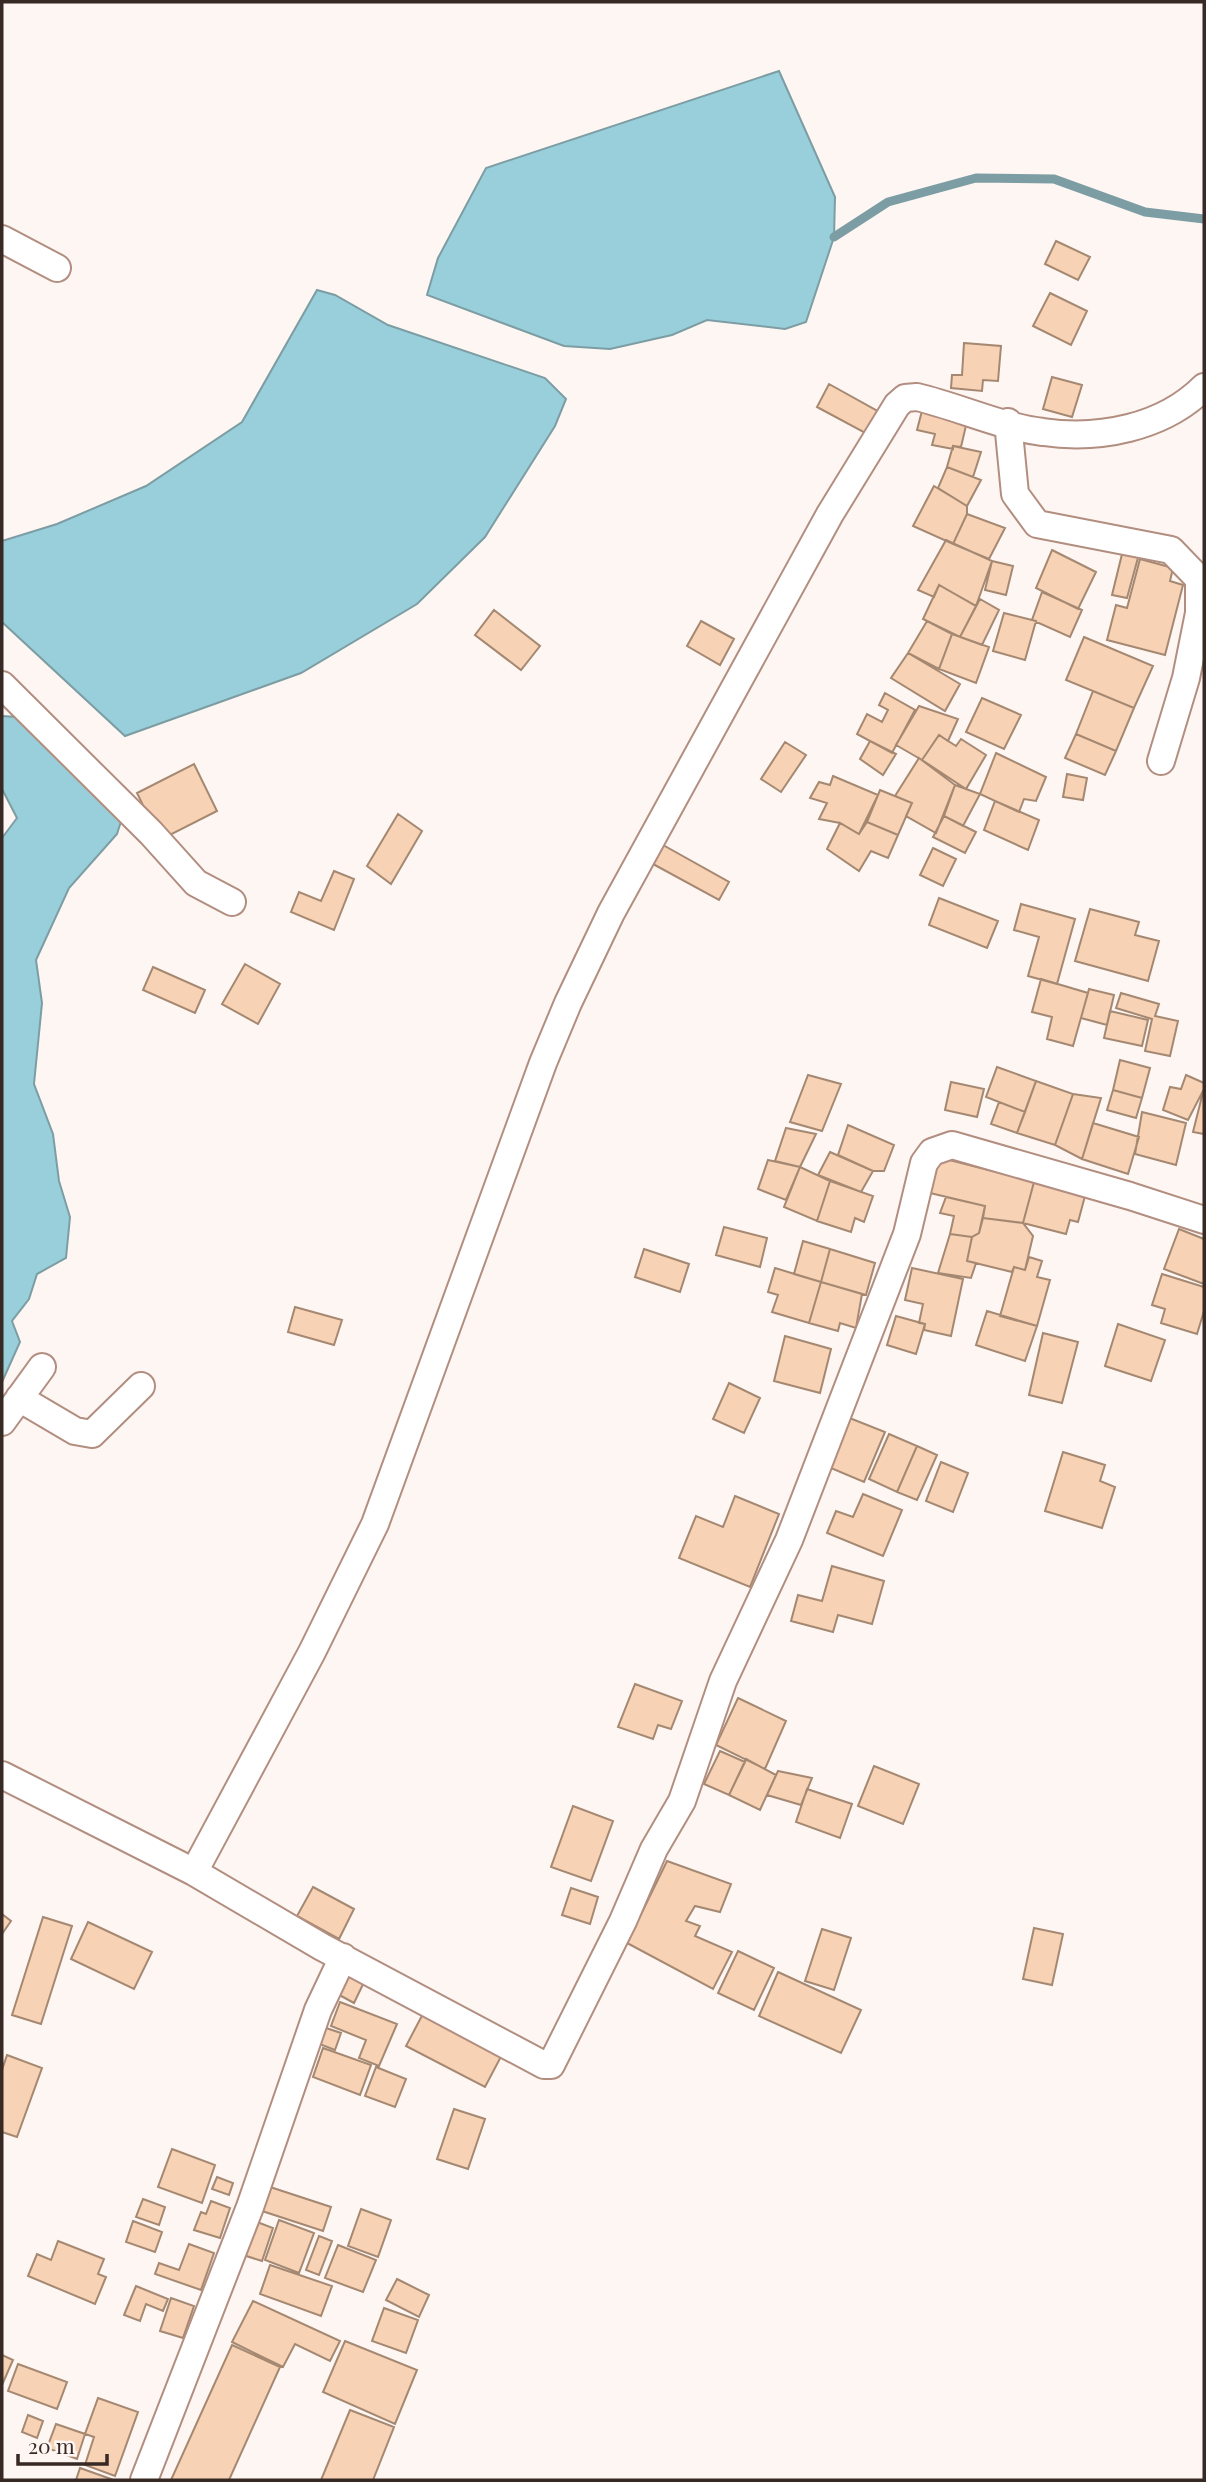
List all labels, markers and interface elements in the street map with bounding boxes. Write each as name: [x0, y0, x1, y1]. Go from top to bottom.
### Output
scale bar: [18, 2422, 107, 2466]
text: 20 m: [28, 2431, 75, 2459]

